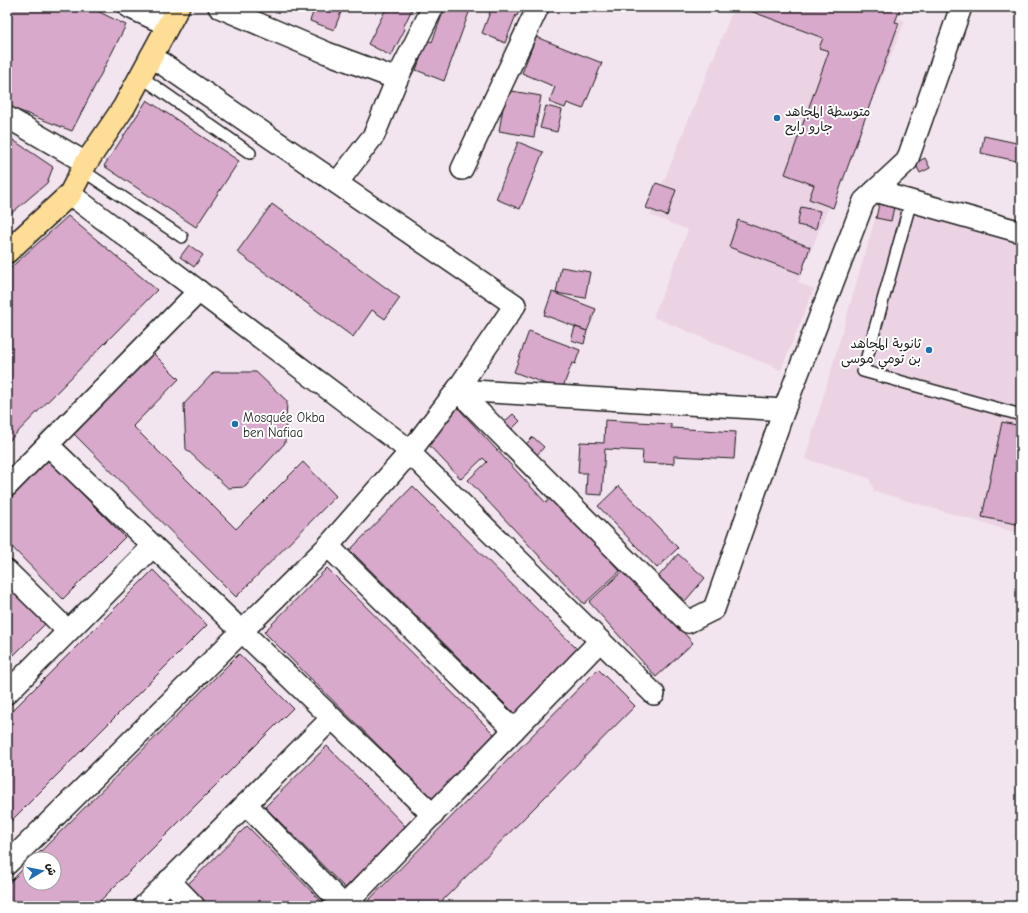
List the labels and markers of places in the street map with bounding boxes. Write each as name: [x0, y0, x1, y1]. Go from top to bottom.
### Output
place label: متوسطة المجاهد جارو رابح: [785, 104, 870, 136]
marker: متوسطة المجاهد جارو رابح: [772, 113, 782, 123]
place label: ثانوية المجاهد بن تومي موسى: [841, 336, 922, 370]
marker: ثانوية المجاهد بن تومي موسى: [924, 345, 934, 355]
place label: Mosquée Okba ben Nafiaa: [243, 410, 325, 440]
marker: Mosquée Okba ben Nafiaa: [230, 419, 240, 429]

